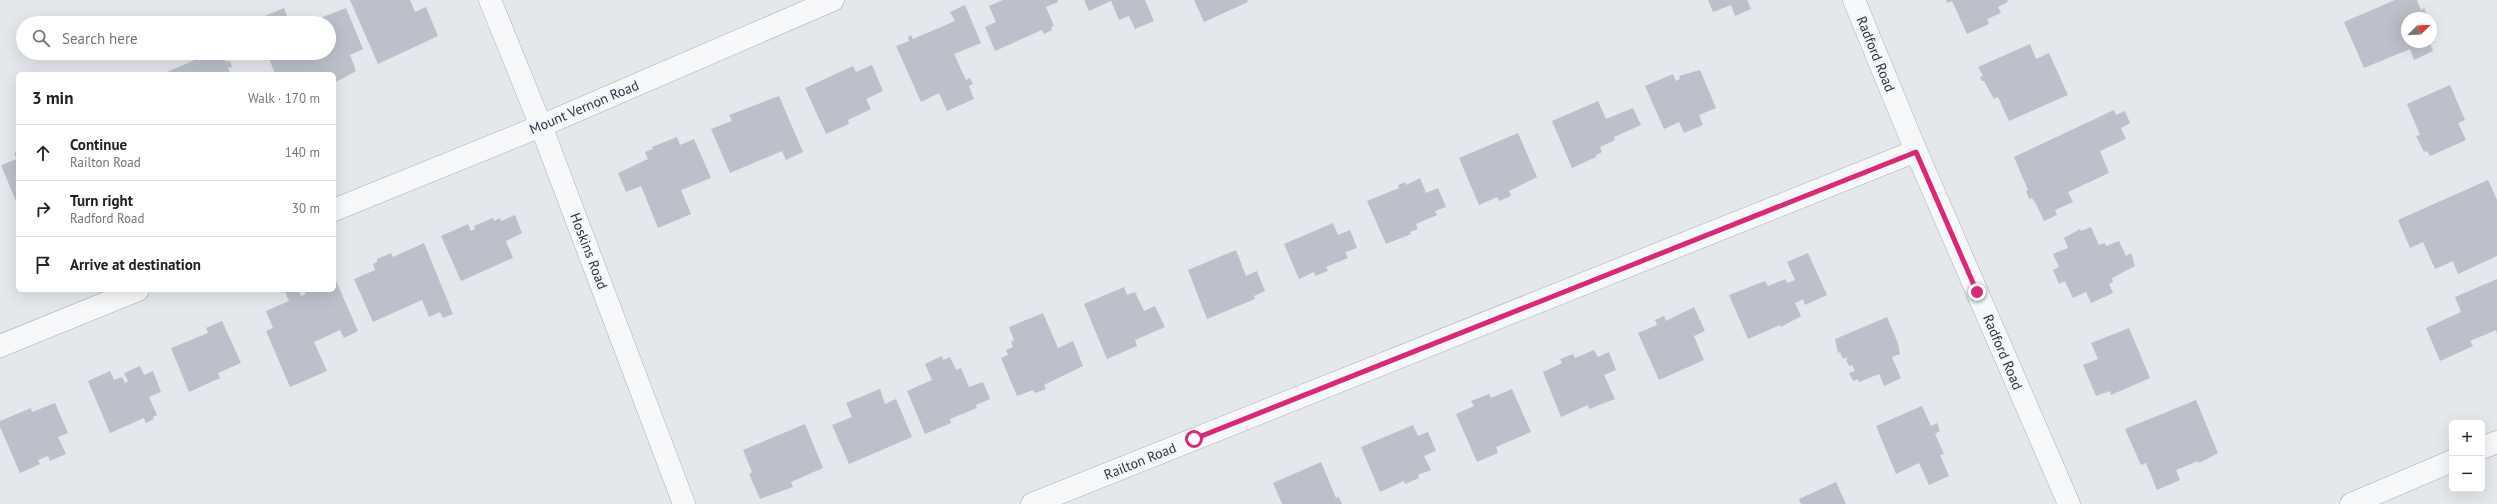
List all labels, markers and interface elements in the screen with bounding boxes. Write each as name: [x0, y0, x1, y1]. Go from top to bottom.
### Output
north arrow: [2401, 12, 2437, 48]
street label: Radford Road: [1853, 13, 1899, 95]
search box: [16, 16, 336, 60]
icon: search: [30, 27, 52, 49]
text: Search here: [62, 29, 138, 48]
street label: Mount Vernon Road: [527, 76, 641, 138]
text: 3 min: [32, 87, 73, 109]
text: Walk · 170 m: [248, 90, 320, 107]
text: Continue: [70, 135, 127, 154]
icon: ahead: [32, 142, 54, 164]
text: 140 m: [285, 144, 320, 161]
text: Railton Road: [70, 154, 141, 171]
text: Turn right: [70, 191, 133, 210]
icon: right: [32, 198, 54, 220]
text: 30 m: [292, 200, 320, 217]
text: Radford Road: [70, 210, 144, 227]
street label: Hoskins Road: [566, 210, 612, 292]
icon: arrive: [32, 254, 54, 276]
text: Arrive at destination: [70, 255, 201, 274]
route end: [1968, 283, 1986, 301]
street label: Radford Road: [1979, 312, 2027, 392]
map controls: [2449, 420, 2485, 492]
button: +: [2449, 420, 2485, 456]
route start: [1185, 430, 1203, 448]
street label: Railton Road: [1101, 438, 1179, 484]
button: −: [2449, 456, 2485, 492]

